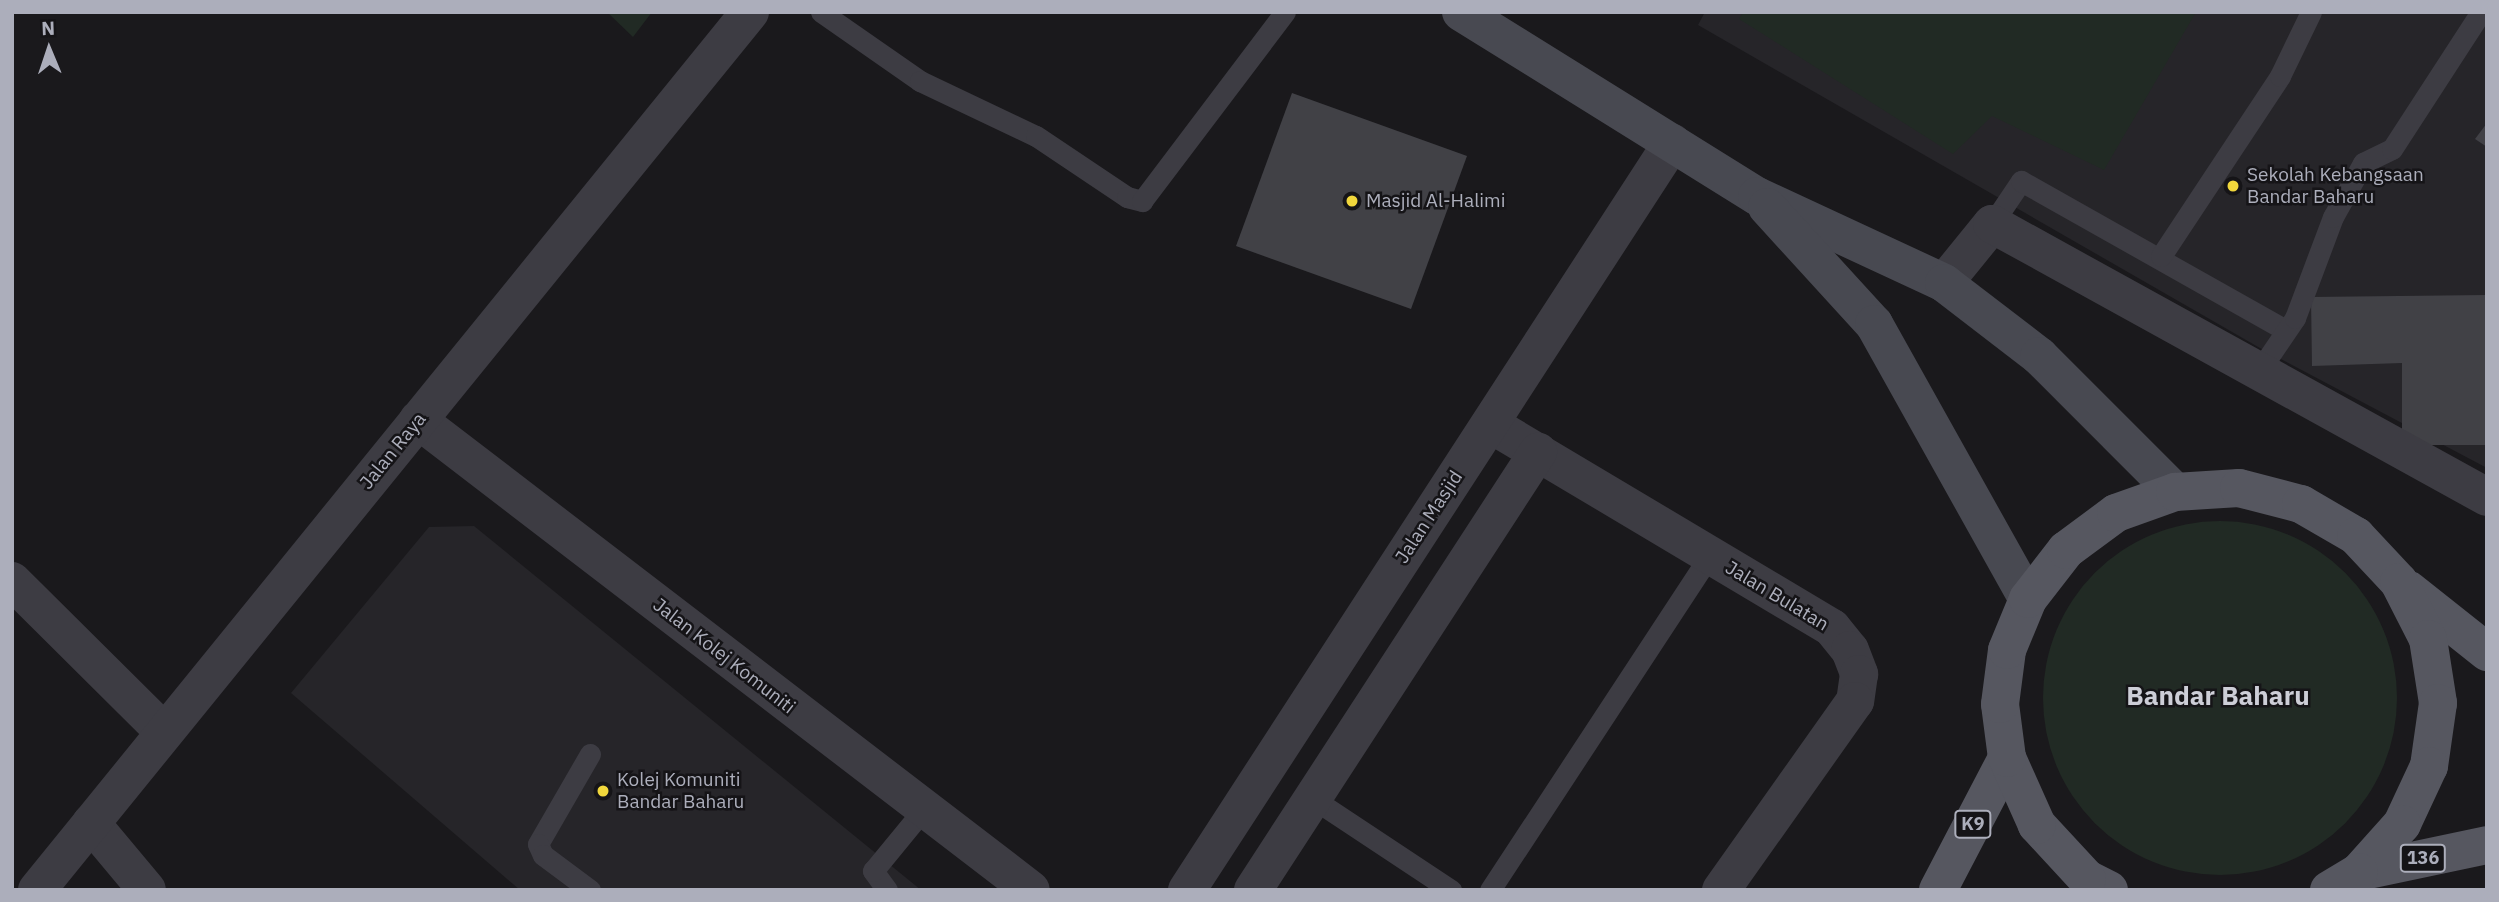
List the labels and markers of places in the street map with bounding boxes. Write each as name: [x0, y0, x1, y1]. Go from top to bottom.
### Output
place label: Sekolah Kebangsaan Bandar Baharu: [2247, 164, 2424, 208]
marker: Sekolah Kebangsaan Bandar Baharu: [2225, 178, 2241, 194]
place label: Masjid Al-Halimi: [1366, 190, 1505, 212]
marker: Masjid Al-Halimi: [1344, 193, 1360, 209]
place label: Kolej Komuniti Bandar Baharu: [617, 769, 744, 813]
marker: Kolej Komuniti Bandar Baharu: [595, 783, 611, 799]

